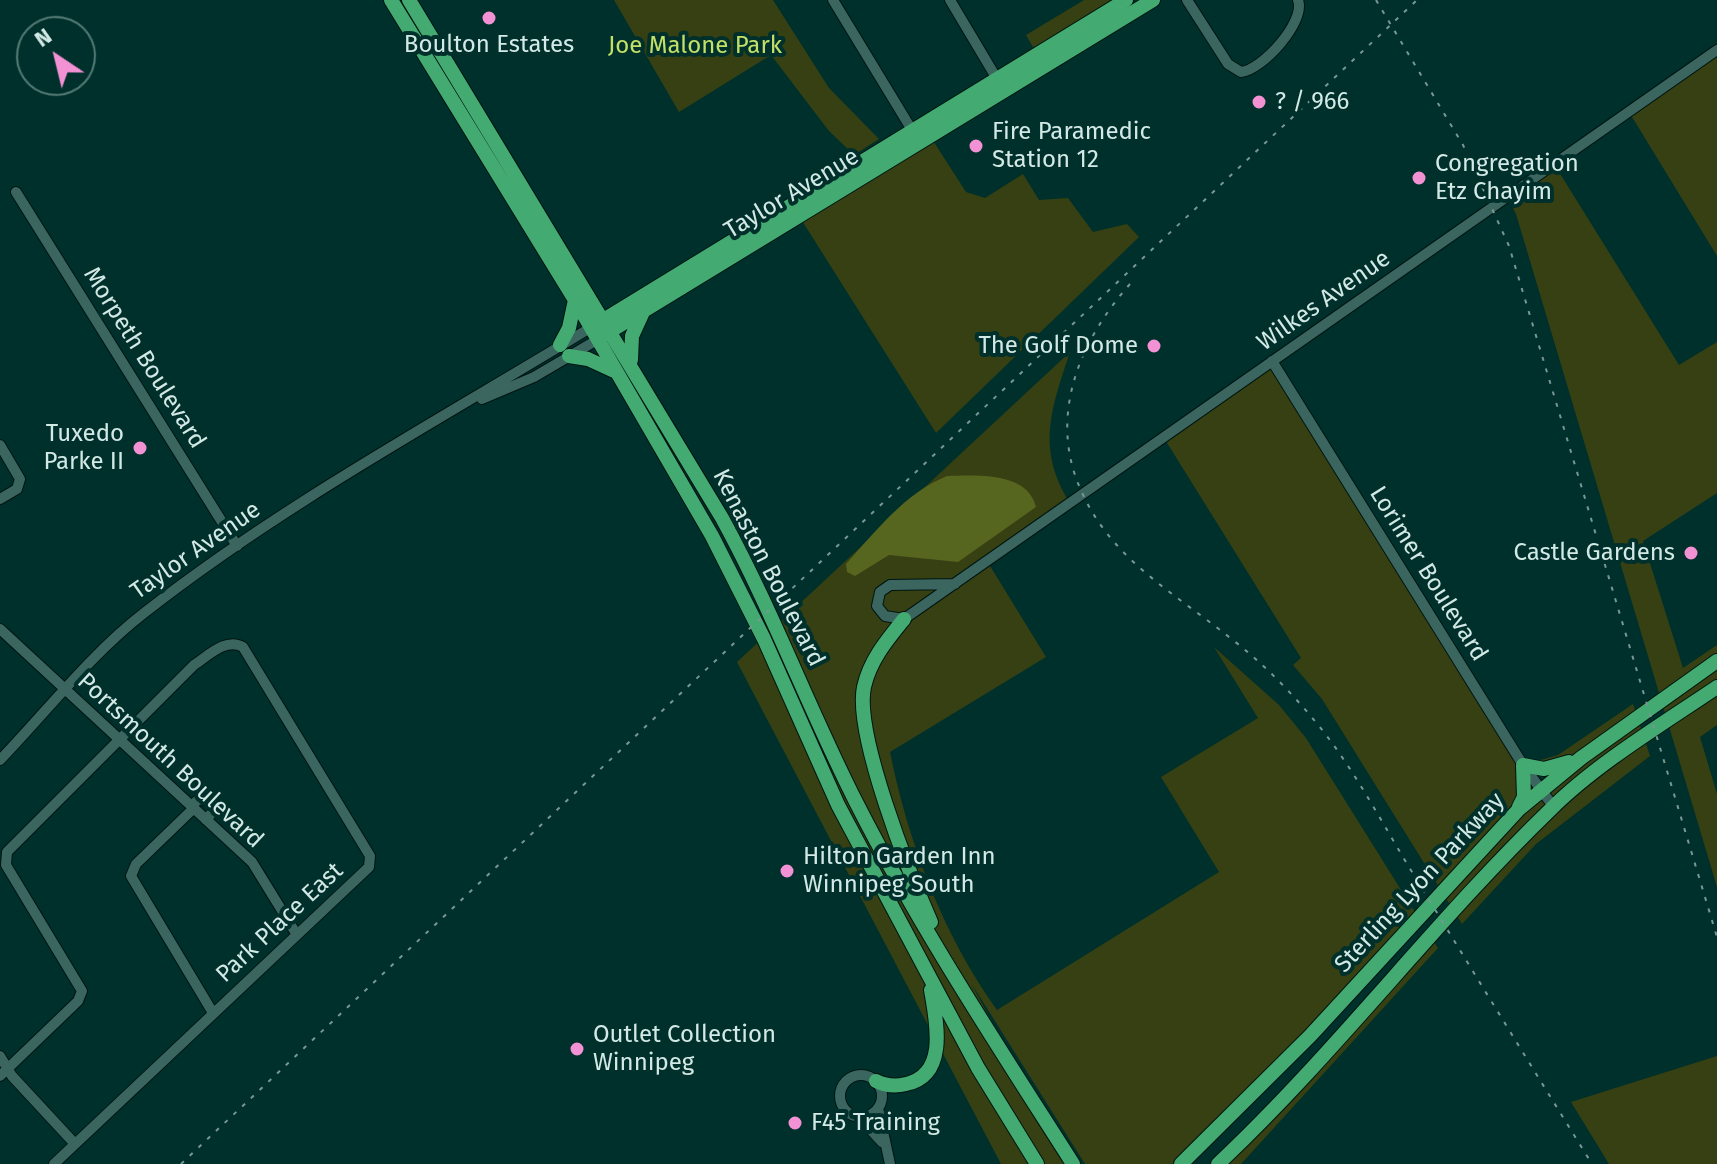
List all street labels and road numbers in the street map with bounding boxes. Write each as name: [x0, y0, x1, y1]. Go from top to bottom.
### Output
street label: Taylor Avenue: [719, 143, 865, 245]
street label: Wilkes Avenue: [1252, 244, 1396, 358]
street label: Morpeth Boulevard: [77, 262, 211, 454]
street label: Kenaston Boulevard: [706, 465, 830, 671]
street label: Lorimer Boulevard: [1363, 481, 1493, 667]
street label: Taylor Avenue: [126, 496, 266, 606]
street label: Portsmouth Boulevard: [71, 667, 269, 855]
street label: Sterling Lyon Parkway: [1329, 787, 1511, 979]
street label: Park Place East: [211, 857, 349, 989]

